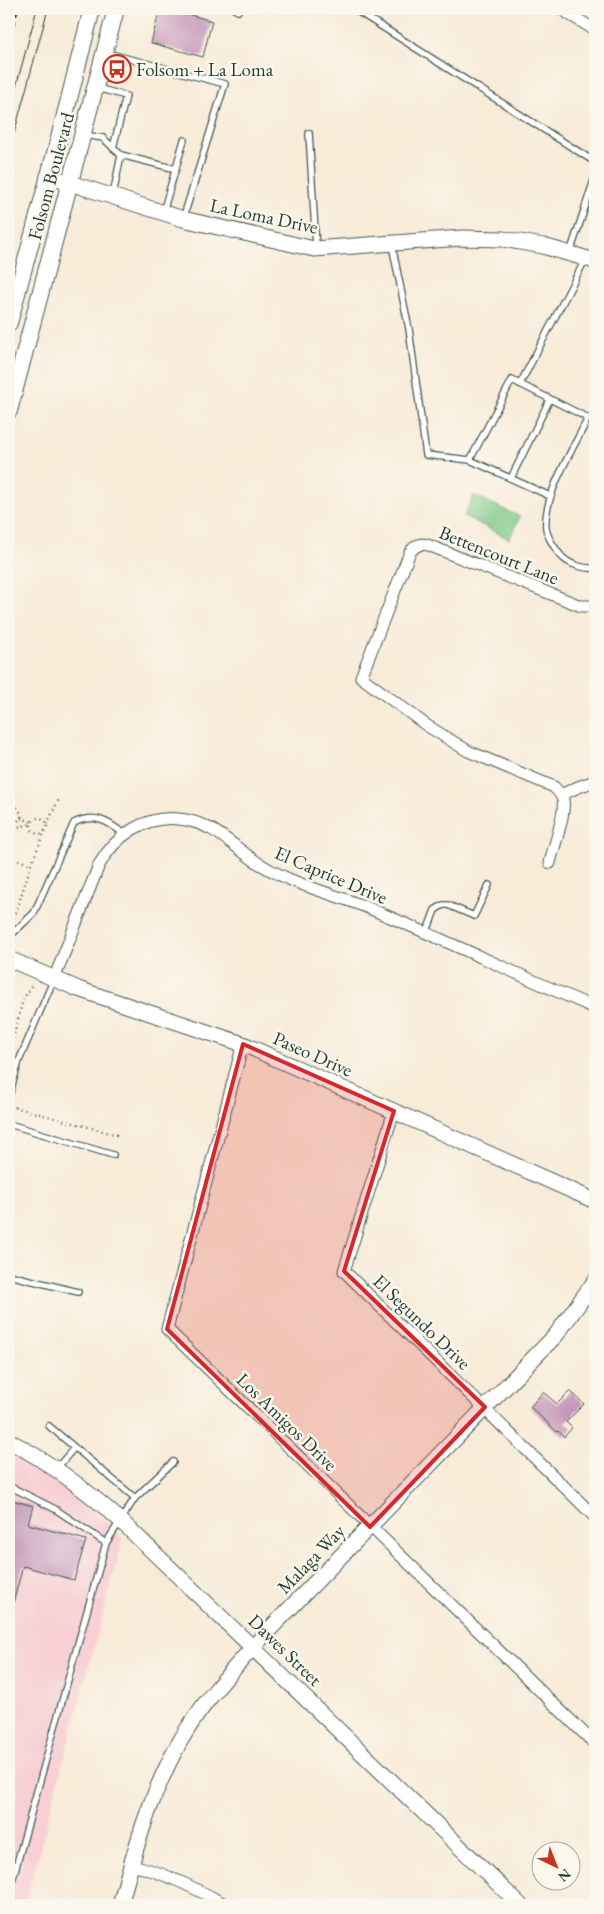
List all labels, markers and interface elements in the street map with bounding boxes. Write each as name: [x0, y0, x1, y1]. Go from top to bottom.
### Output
bus stop icon: Folsom + La Loma: [102, 54, 132, 84]
place label: Folsom + La Loma: [136, 57, 274, 82]
street label: Folsom Boulevard: [22, 109, 80, 243]
street label: La Loma Drive: [208, 192, 320, 240]
street label: Bettencourt Lane: [435, 520, 563, 590]
street label: El Caprice Drive: [271, 840, 391, 910]
street label: Paseo Drive: [269, 1025, 357, 1083]
street label: El Segundo Drive: [368, 1269, 476, 1375]
street label: Los Amigos Drive: [231, 1367, 343, 1477]
street label: Malaga Way: [272, 1518, 351, 1599]
street label: Dawes Street: [243, 1609, 327, 1691]
north arrow: [532, 1842, 582, 1892]
text: N: [554, 1865, 575, 1886]

